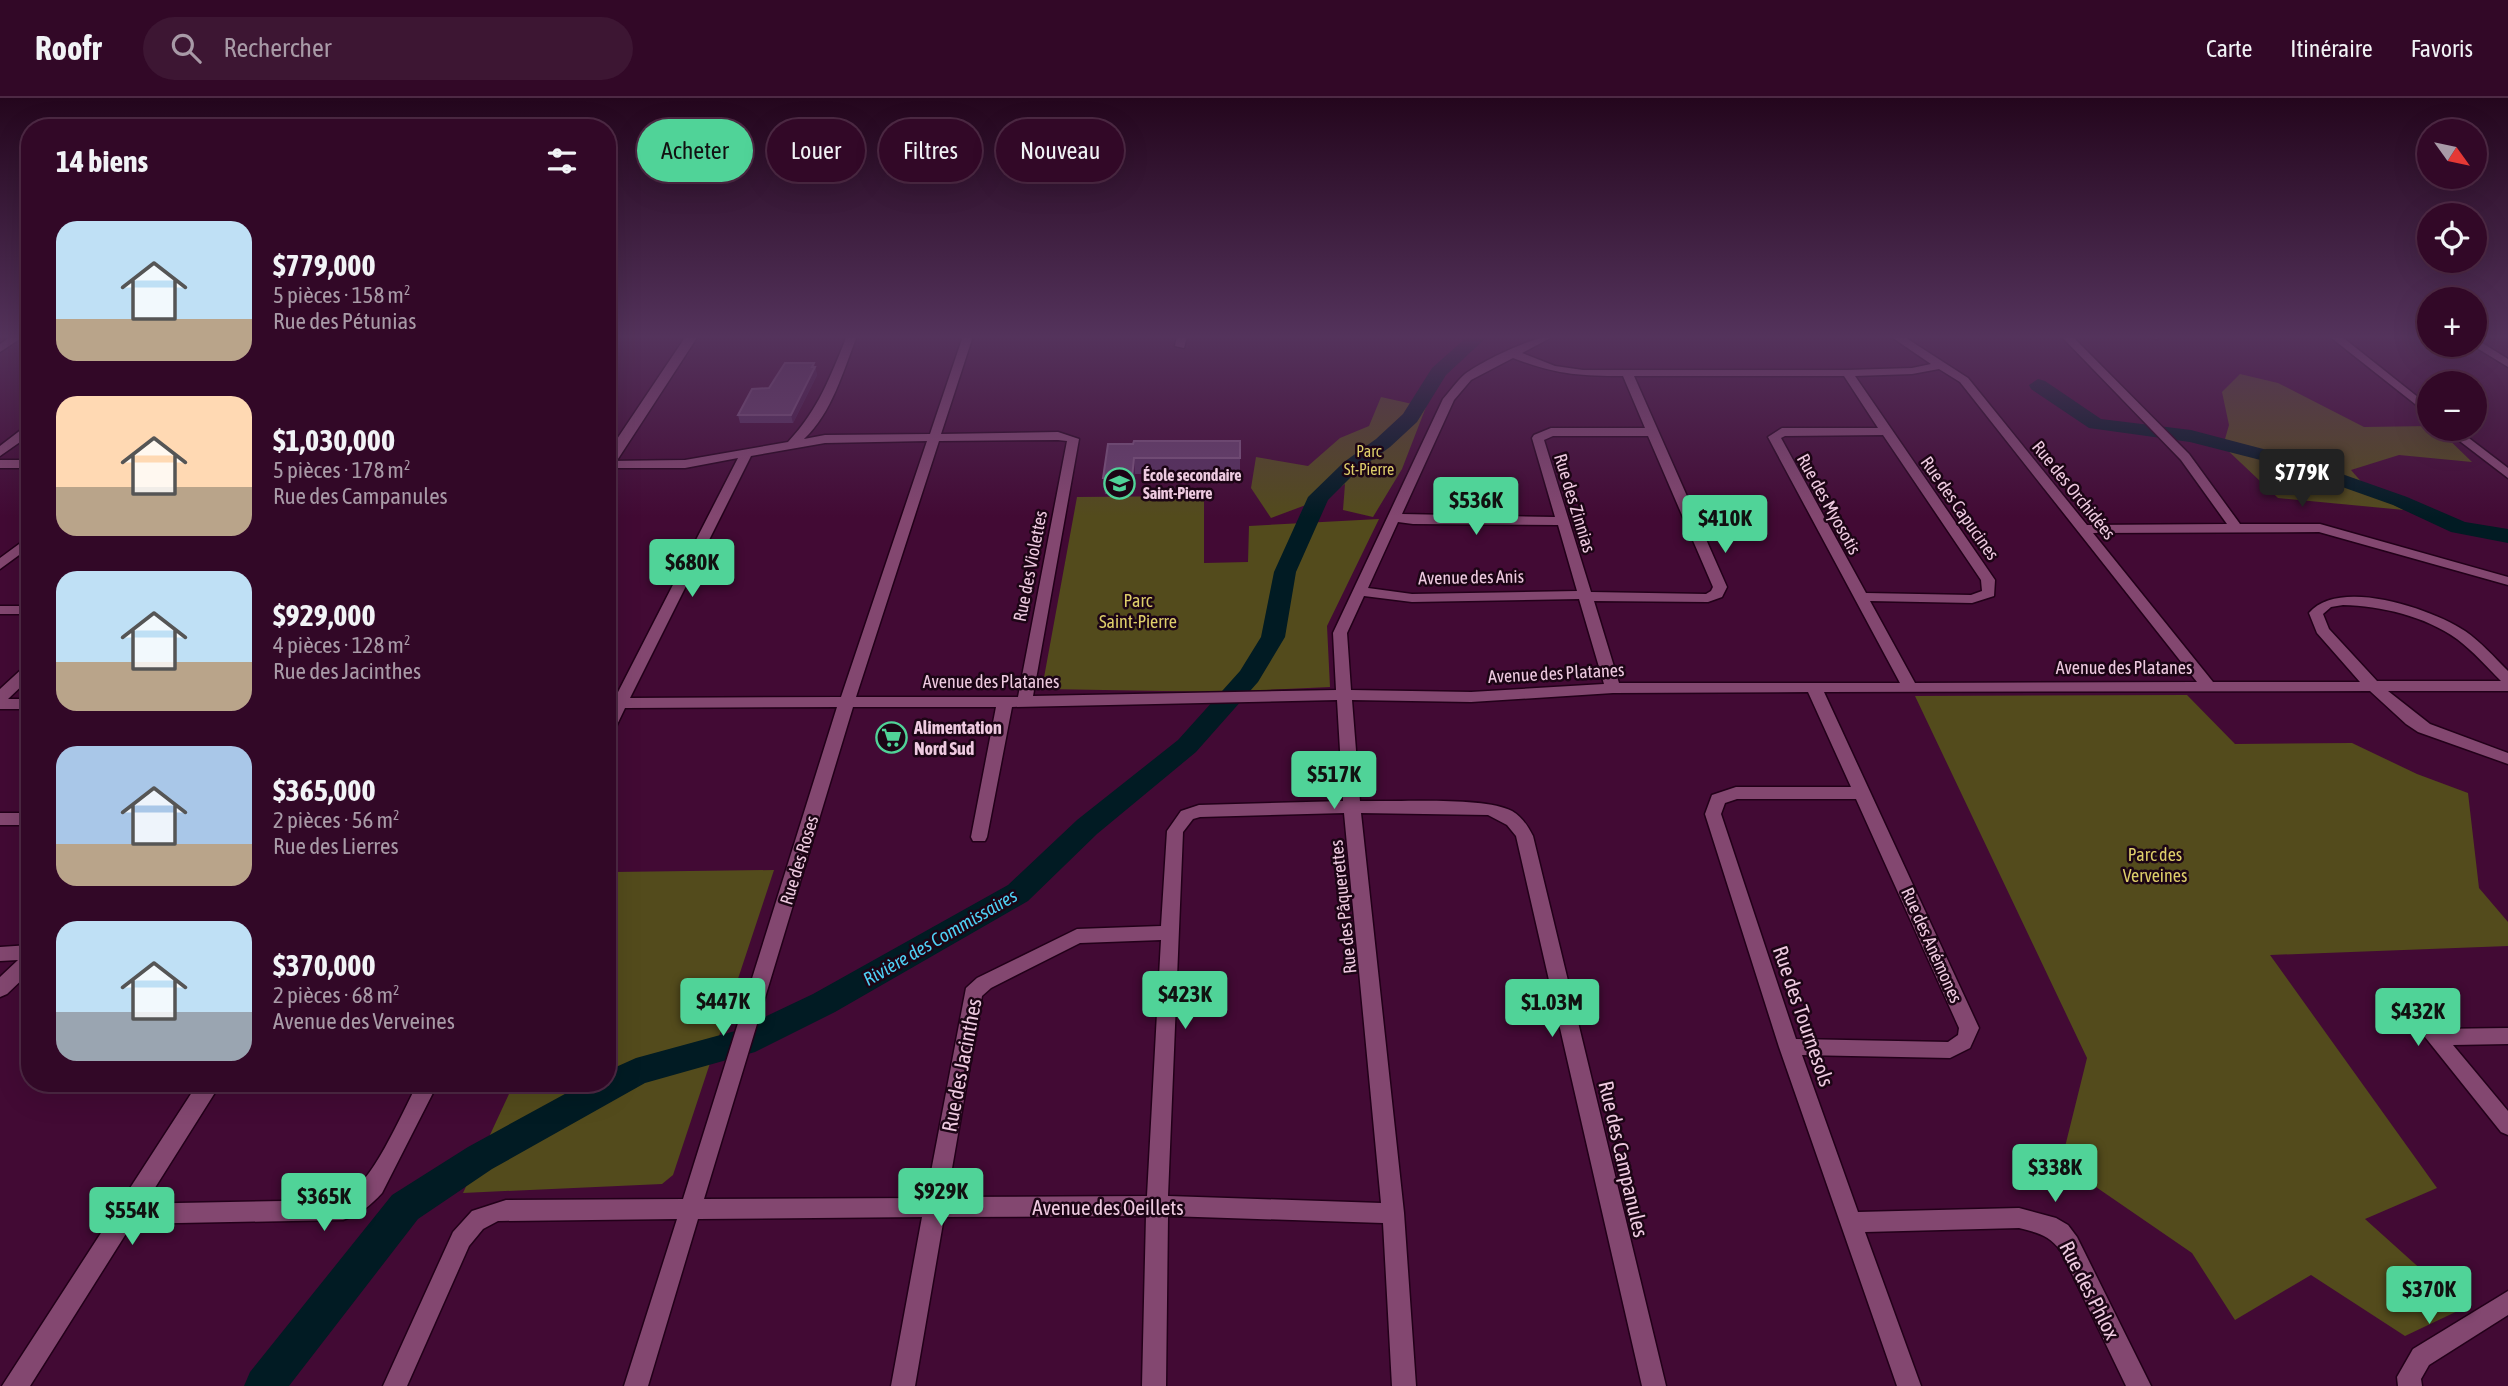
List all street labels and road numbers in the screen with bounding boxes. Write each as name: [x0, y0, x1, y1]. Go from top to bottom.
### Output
street label: Rue des Orchidées: [2028, 437, 2120, 543]
street label: Rue des Myosotis: [1793, 450, 1865, 558]
street label: Rue des Zinnias: [1550, 451, 1600, 555]
street label: Rue des Capucines: [1917, 452, 2003, 564]
street label: Rue des Violettes: [1009, 509, 1051, 623]
street label: Avenue des Anis: [1418, 566, 1524, 588]
street label: Avenue des Platanes: [2056, 657, 2192, 678]
street label: Avenue des Platanes: [1487, 659, 1625, 687]
street label: Avenue des Platanes: [923, 671, 1059, 692]
street label: Rue des Roses: [775, 813, 823, 907]
street label: Rue des Pâquerettes: [1326, 839, 1360, 975]
street label: Rue des Anémones: [1897, 884, 1967, 1006]
street label: Rue des Tournesols: [1769, 943, 1839, 1089]
street label: Rue des Jacinthes: [936, 996, 986, 1134]
street label: Rue des Campanules: [1594, 1079, 1654, 1239]
street label: Avenue des Oeillets: [1032, 1195, 1184, 1219]
street label: Rue des Phlox: [2055, 1237, 2125, 1343]

